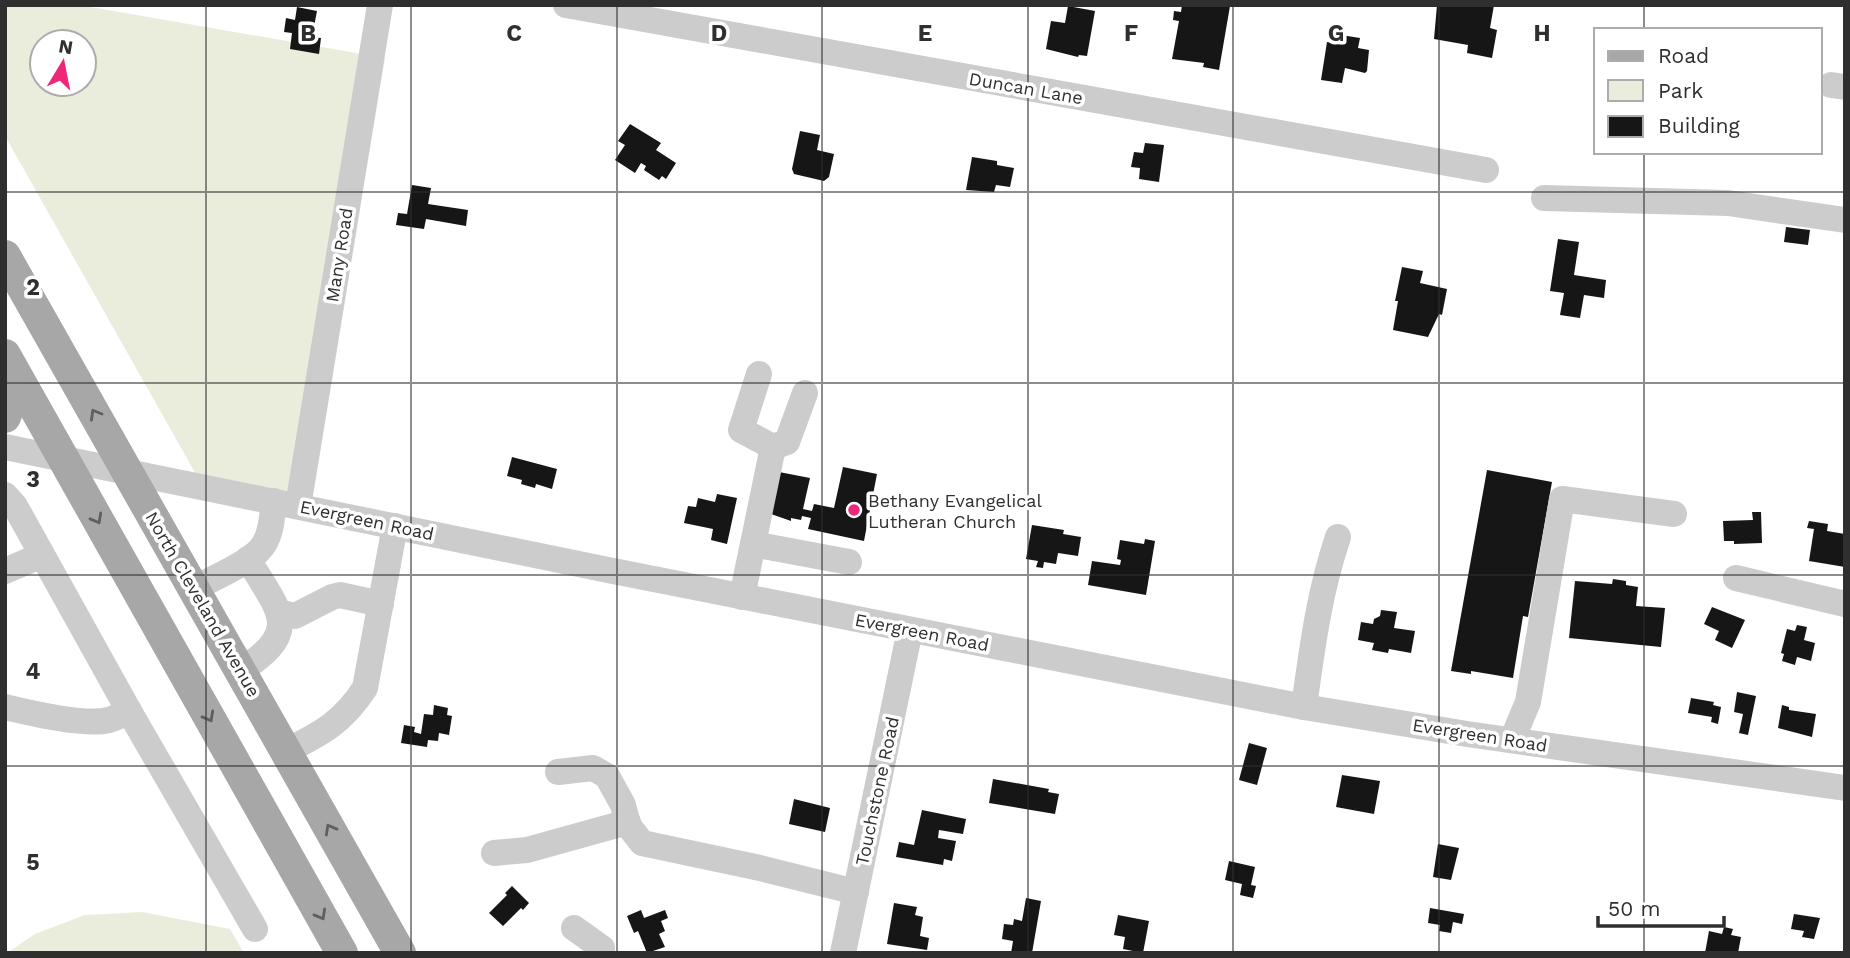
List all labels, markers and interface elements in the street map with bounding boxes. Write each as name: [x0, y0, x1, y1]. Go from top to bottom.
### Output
text: B: [300, 20, 316, 47]
text: C: [506, 20, 522, 47]
text: D: [711, 20, 727, 47]
text: E: [918, 20, 932, 47]
text: F: [1124, 20, 1138, 47]
text: G: [1328, 20, 1344, 47]
text: H: [1533, 20, 1551, 47]
north arrow: [28, 28, 98, 98]
legend: [1594, 28, 1822, 154]
text: N: [57, 34, 75, 59]
text: Road: [1658, 43, 1709, 68]
street label: Duncan Lane: [967, 68, 1085, 108]
text: Park: [1658, 78, 1703, 103]
text: Building: [1658, 113, 1740, 138]
street label: Many Road: [321, 206, 357, 304]
text: 2: [26, 274, 40, 301]
one-way arrow: [90, 408, 103, 421]
text: 3: [26, 466, 40, 493]
place label: Bethany Evangelical Lutheran Church: [868, 490, 1042, 532]
street label: Evergreen Road: [298, 496, 436, 544]
marker: Bethany Evangelical Lutheran Church: [846, 502, 862, 518]
street label: North Cleveland Avenue: [141, 508, 265, 700]
one-way arrow: [89, 512, 102, 525]
street label: Evergreen Road: [853, 609, 991, 655]
text: 4: [26, 658, 41, 685]
one-way arrow: [201, 710, 214, 723]
street label: Evergreen Road: [1411, 714, 1549, 756]
street label: Touchstone Road: [851, 715, 903, 867]
one-way arrow: [325, 824, 338, 837]
text: 5: [26, 849, 40, 876]
scale bar: [1598, 884, 1724, 928]
text: 50 m: [1608, 896, 1660, 921]
one-way arrow: [313, 908, 326, 921]

